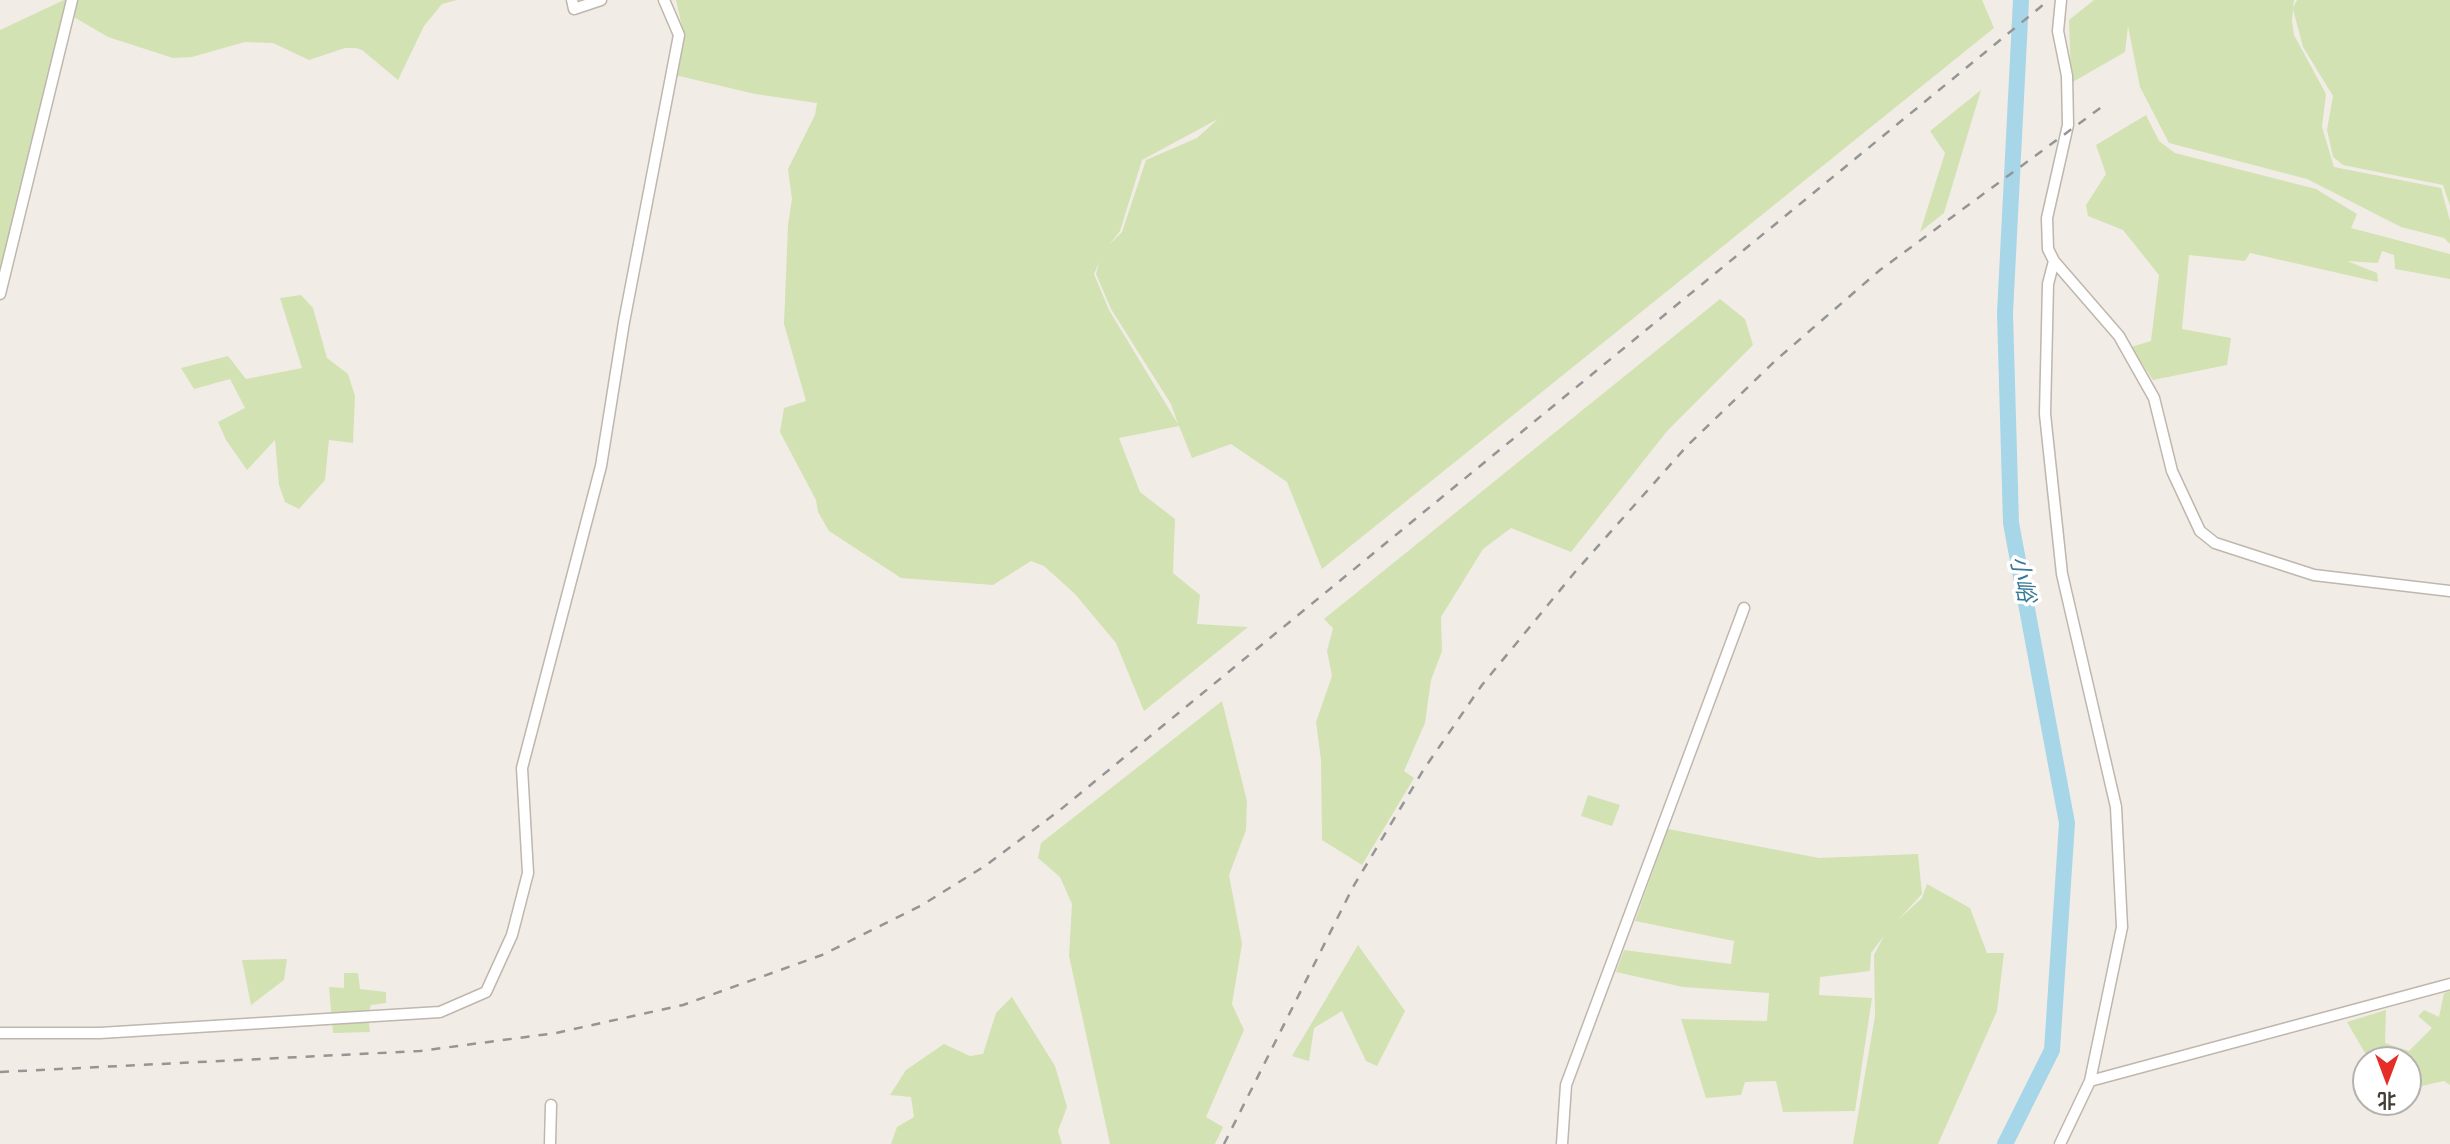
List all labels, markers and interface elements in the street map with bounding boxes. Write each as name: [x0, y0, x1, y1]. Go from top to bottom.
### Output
water label: 小峪: [2004, 554, 2040, 604]
north arrow: [2352, 1046, 2422, 1116]
text: 北: [2378, 1089, 2397, 1112]

